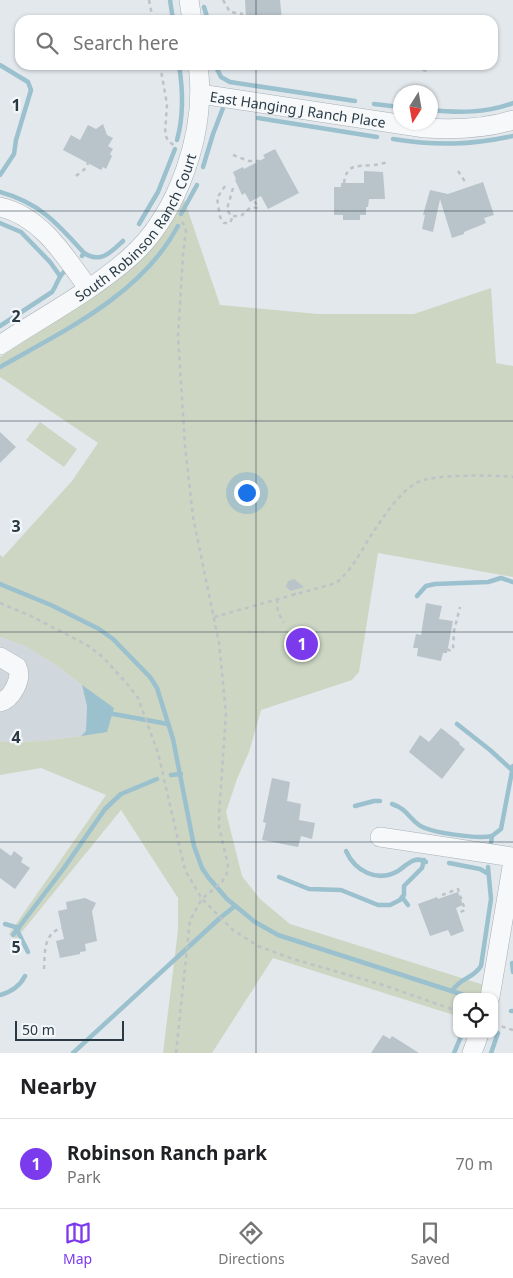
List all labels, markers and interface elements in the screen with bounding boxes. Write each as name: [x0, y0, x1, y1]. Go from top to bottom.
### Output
search box: [15, 15, 498, 70]
icon: search: [33, 29, 61, 57]
text: Search here: [73, 30, 179, 56]
north arrow: [393, 85, 438, 130]
street label: East Hanging J Ranch Place: [209, 86, 387, 131]
text: 1: [11, 94, 21, 116]
street label: South Robinson Ranch Court: [71, 151, 200, 305]
text: 2: [11, 305, 21, 327]
your location: [234, 480, 260, 506]
text: 3: [11, 515, 21, 537]
pin: 1: [286, 625, 318, 663]
text: 4: [11, 726, 21, 748]
text: 5: [11, 936, 21, 958]
map controls: [453, 993, 498, 1038]
button: locate: [453, 993, 498, 1038]
scale bar: [15, 1018, 124, 1041]
text: 50 m: [22, 1020, 55, 1039]
text: Nearby: [20, 1072, 96, 1100]
text: Robinson Ranch park: [67, 1140, 267, 1166]
text: 1: [31, 1153, 41, 1175]
text: 70 m: [456, 1153, 493, 1175]
text: Park: [67, 1166, 101, 1188]
tab: Map: [63, 1219, 92, 1268]
tab: Directions: [218, 1219, 285, 1268]
tab: Saved: [411, 1219, 450, 1268]

